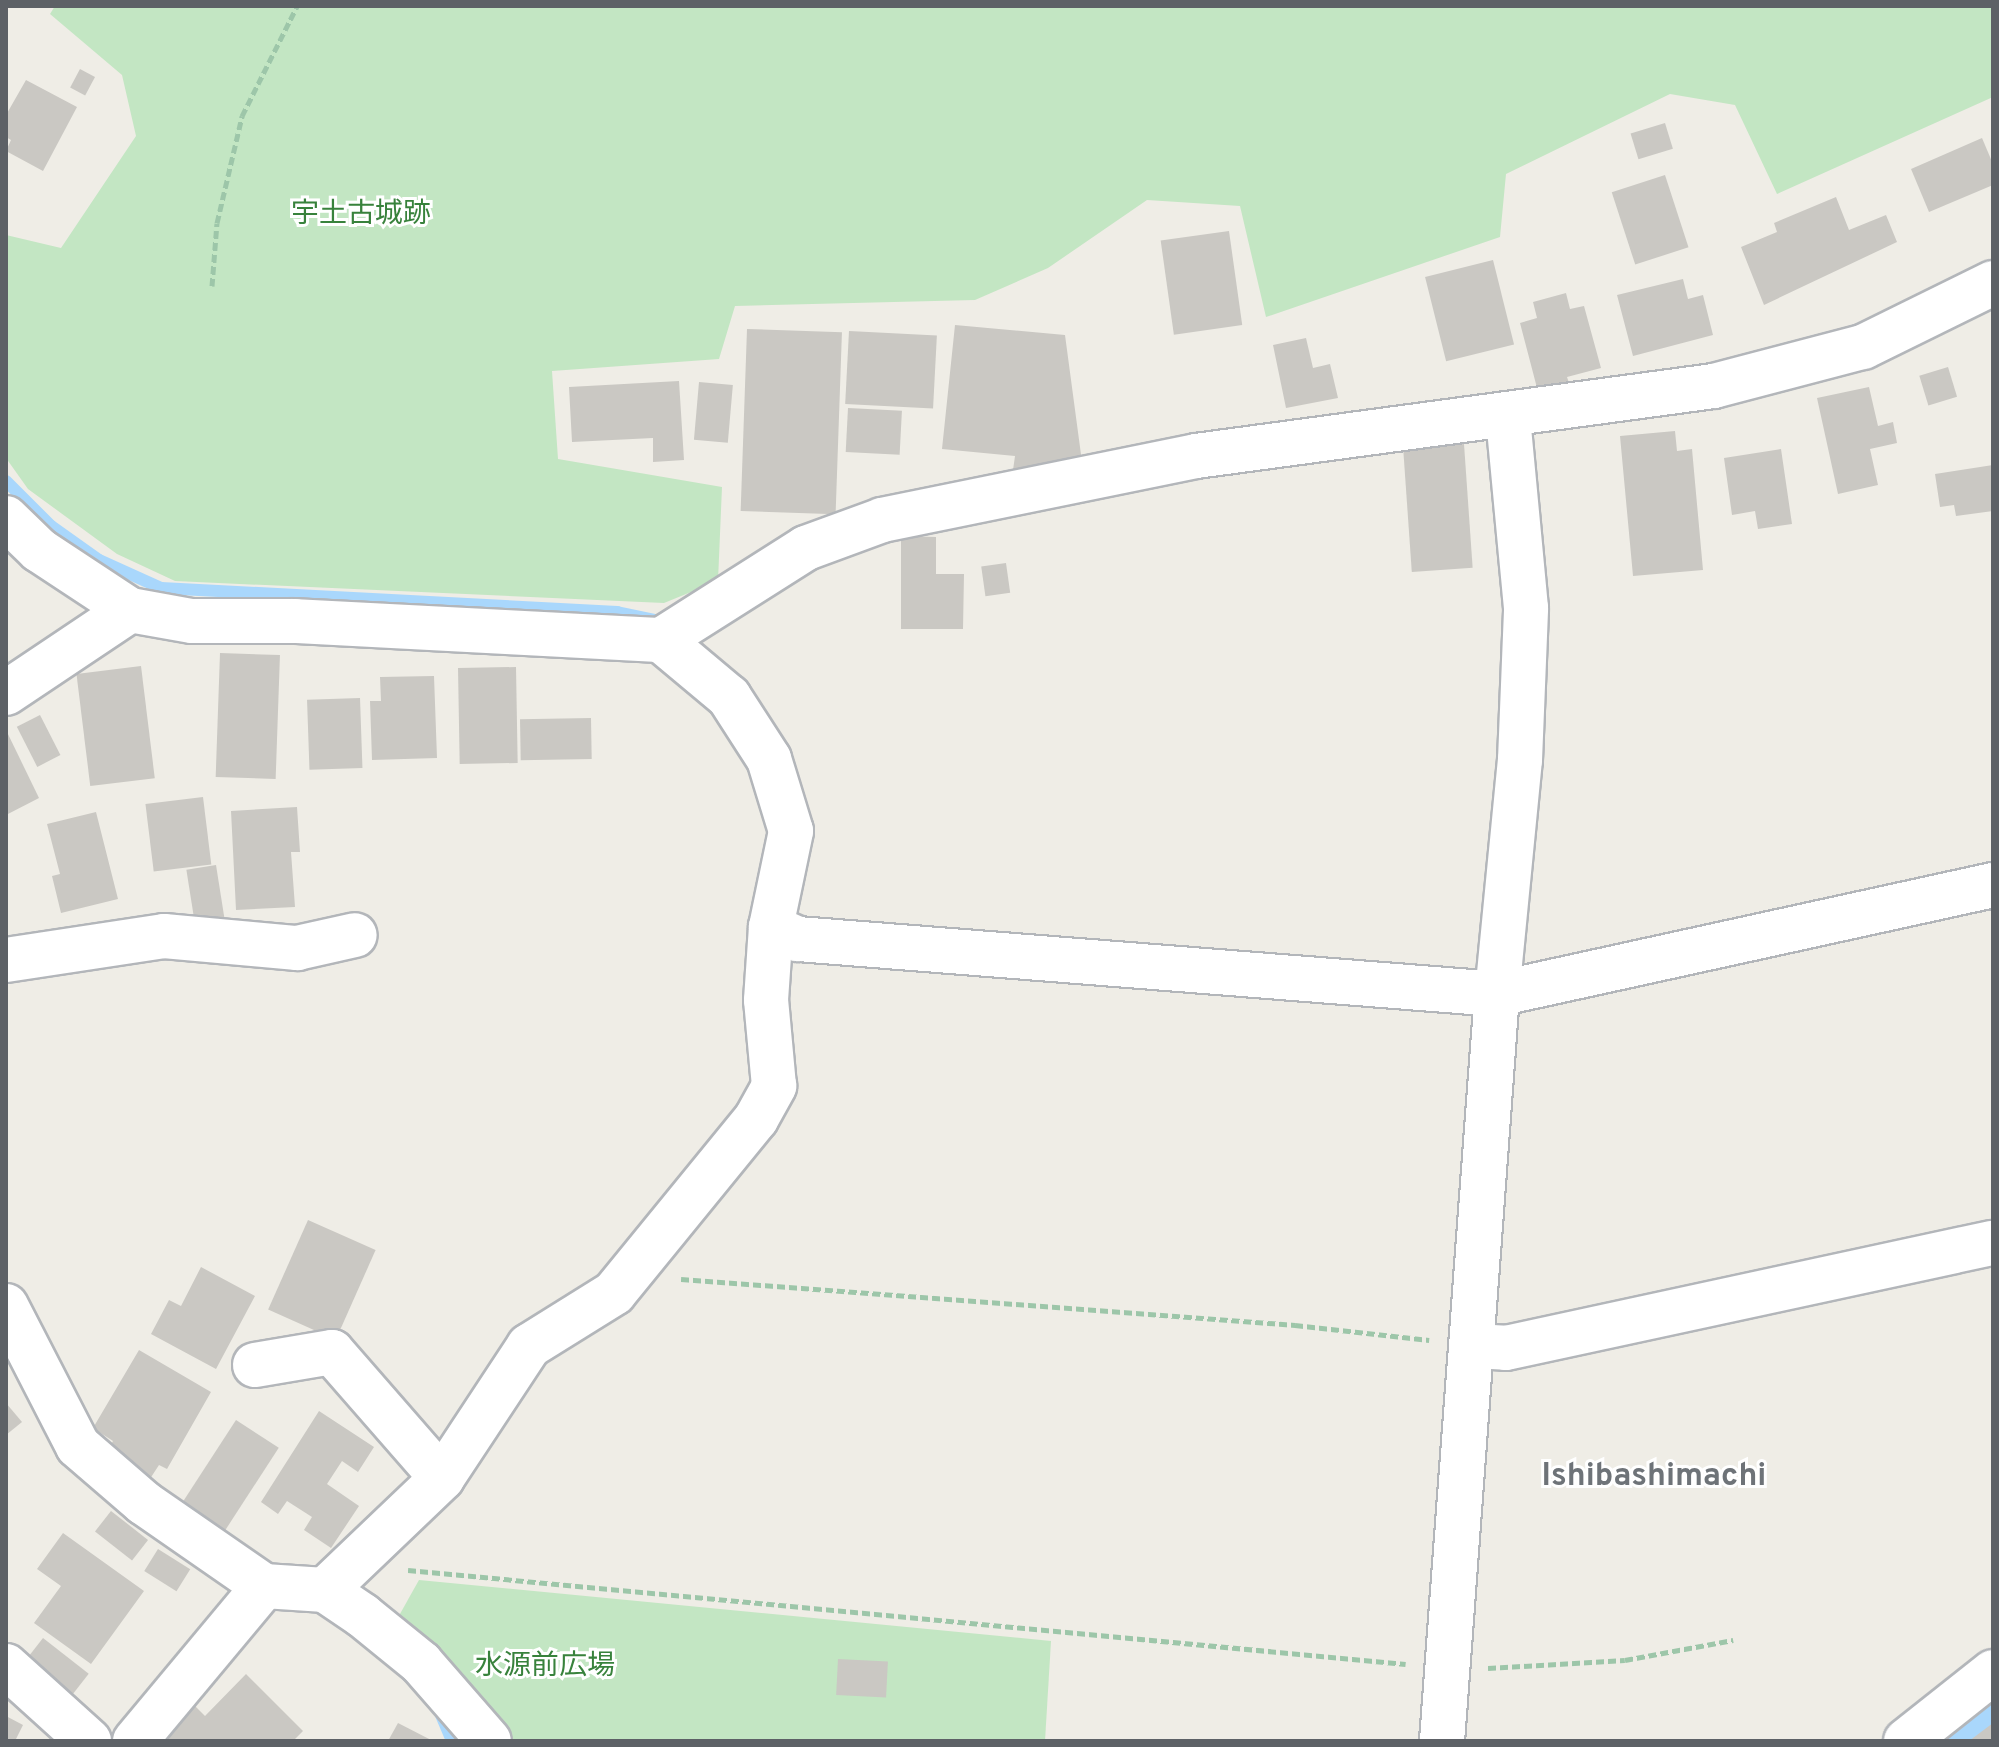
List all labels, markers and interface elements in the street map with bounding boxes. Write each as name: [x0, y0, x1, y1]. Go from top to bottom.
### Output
park label: 宇土古城跡: [291, 198, 431, 232]
district label: Ishibashimachi: [1542, 1458, 1766, 1496]
park label: 水源前広場: [475, 1650, 615, 1684]

